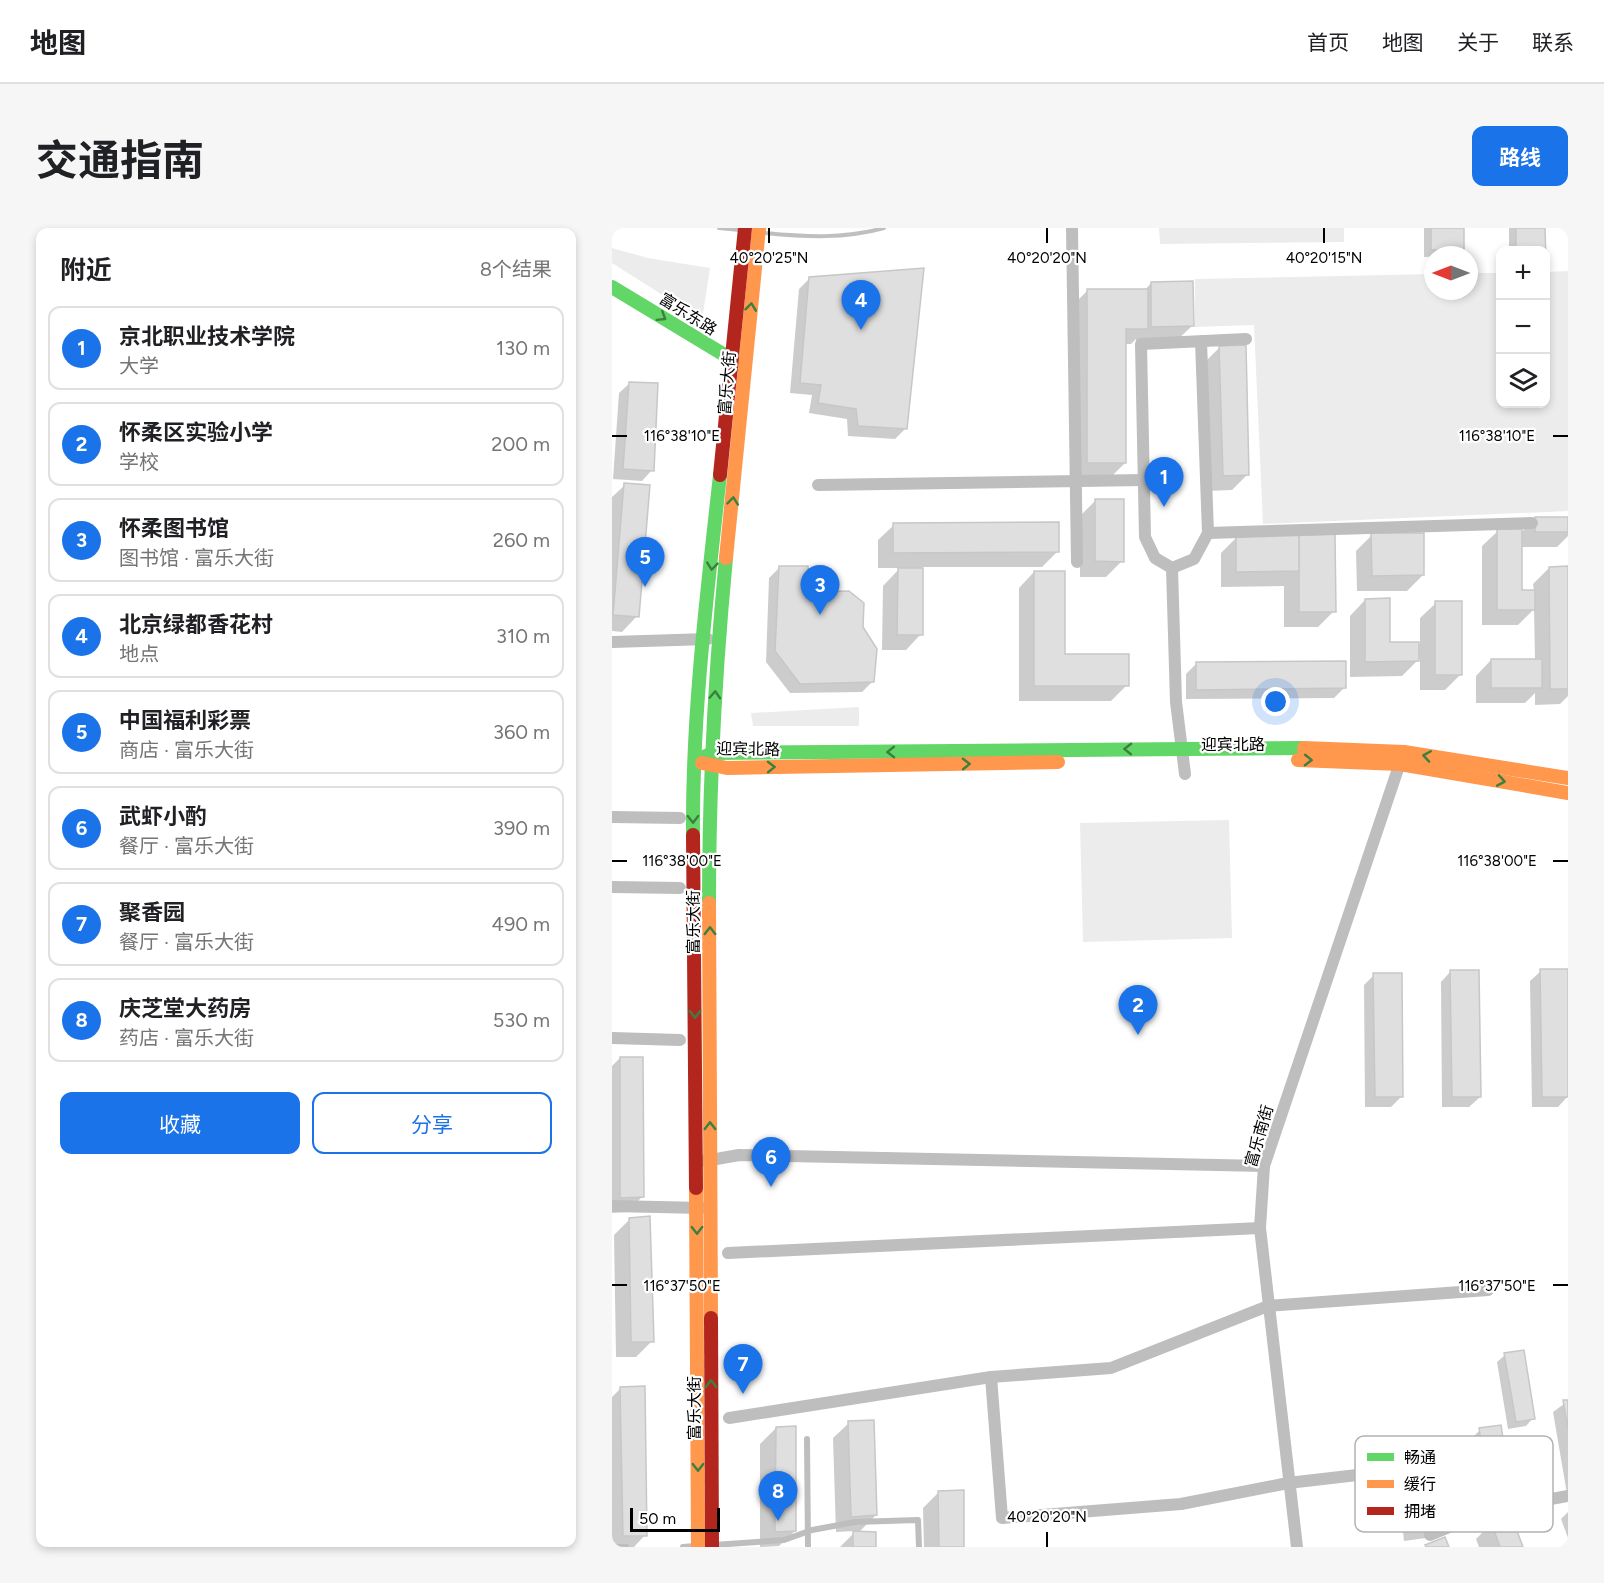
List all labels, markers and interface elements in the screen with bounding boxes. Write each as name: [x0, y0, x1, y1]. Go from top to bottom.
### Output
text: 地图: [30, 26, 86, 60]
text: 首页: [1307, 30, 1349, 55]
text: 地图: [1382, 30, 1424, 55]
text: 关于: [1457, 30, 1499, 55]
text: 联系: [1532, 30, 1574, 55]
button: 路线: [1472, 126, 1568, 186]
text: 交通指南: [36, 135, 204, 186]
north arrow: [1424, 246, 1478, 300]
map controls: [1496, 246, 1550, 408]
button: +: [1496, 246, 1550, 300]
text: 40°20'25"N: [730, 249, 808, 267]
text: 40°20'20"N: [1007, 249, 1087, 267]
text: 40°20'15"N: [1286, 249, 1362, 267]
text: 附近: [60, 254, 112, 286]
text: 8个结果: [480, 257, 552, 281]
pin: 4: [842, 280, 880, 330]
street label: 富乐东路: [656, 289, 720, 339]
button: −: [1496, 300, 1550, 354]
one-way arrow: [744, 302, 757, 311]
one-way arrow: [656, 310, 666, 322]
text: 京北职业技术学院: [119, 323, 295, 350]
text: 1: [77, 336, 86, 360]
text: 130 m: [496, 336, 550, 360]
street label: 富乐大街: [715, 350, 739, 416]
text: 大学: [119, 354, 159, 378]
button: layers: [1496, 354, 1550, 408]
text: 怀柔区实验小学: [119, 419, 273, 446]
text: 116°38'10"E: [644, 427, 720, 445]
text: 116°38'10"E: [1459, 427, 1535, 445]
text: 2: [76, 432, 87, 456]
text: 200 m: [491, 432, 550, 456]
text: 学校: [119, 450, 159, 474]
pin: 1: [1144, 458, 1184, 507]
one-way arrow: [726, 496, 738, 505]
text: 怀柔图书馆: [119, 515, 229, 542]
text: 3: [76, 528, 87, 552]
text: 260 m: [493, 528, 550, 552]
pin: 5: [626, 538, 664, 587]
text: 图书馆 · 富乐大街: [119, 546, 274, 570]
one-way arrow: [706, 561, 719, 570]
pin: 3: [800, 566, 840, 615]
text: 北京绿都香花村: [119, 611, 273, 638]
text: 4: [75, 624, 88, 648]
text: 310 m: [496, 624, 550, 648]
text: 地点: [119, 642, 159, 666]
your location: [1261, 687, 1290, 716]
one-way arrow: [708, 690, 721, 699]
text: 中国福利彩票: [119, 707, 251, 734]
text: 5: [76, 720, 87, 744]
text: 360 m: [493, 720, 550, 744]
street label: 迎宾北路: [1201, 735, 1265, 754]
text: 商店 · 富乐大街: [119, 738, 254, 762]
street label: 迎宾北路: [716, 739, 780, 759]
one-way arrow: [1123, 743, 1132, 755]
one-way arrow: [886, 746, 895, 758]
one-way arrow: [1423, 751, 1432, 763]
one-way arrow: [1303, 754, 1312, 766]
one-way arrow: [961, 758, 970, 770]
one-way arrow: [766, 761, 775, 773]
one-way arrow: [1497, 775, 1506, 787]
text: 武虾小酌: [119, 803, 207, 830]
one-way arrow: [687, 815, 699, 824]
text: 6: [76, 816, 87, 840]
text: 390 m: [493, 816, 550, 840]
text: 餐厅 · 富乐大街: [119, 834, 254, 858]
text: 116°38'00"E: [642, 852, 722, 870]
text: 116°38'00"E: [1457, 852, 1537, 870]
street label: 富乐大街: [684, 890, 703, 954]
text: 聚香园: [119, 899, 185, 926]
text: 7: [76, 912, 87, 936]
text: 490 m: [491, 912, 550, 936]
one-way arrow: [704, 926, 716, 935]
text: 餐厅 · 富乐大街: [119, 930, 254, 954]
pin: 2: [1118, 986, 1158, 1035]
text: 庆芝堂大药房: [119, 995, 251, 1022]
text: 8: [75, 1008, 88, 1032]
text: 530 m: [493, 1008, 550, 1032]
one-way arrow: [689, 1010, 701, 1019]
text: 药店 · 富乐大街: [119, 1026, 254, 1050]
button: 收藏: [60, 1092, 300, 1154]
button: 分享: [312, 1092, 552, 1154]
street label: 富乐南街: [1241, 1103, 1277, 1169]
one-way arrow: [704, 1121, 716, 1130]
pin: 6: [752, 1138, 790, 1187]
one-way arrow: [691, 1226, 703, 1235]
text: 116°37'50"E: [643, 1277, 721, 1295]
text: 116°37'50"E: [1458, 1277, 1536, 1295]
pin: 7: [724, 1344, 762, 1394]
street label: 富乐大街: [685, 1376, 704, 1440]
one-way arrow: [705, 1379, 717, 1388]
legend: [1355, 1436, 1553, 1532]
text: 畅通: [1404, 1448, 1436, 1467]
one-way arrow: [692, 1463, 704, 1472]
pin: 8: [758, 1472, 798, 1521]
text: 缓行: [1404, 1475, 1436, 1494]
text: 拥堵: [1404, 1502, 1436, 1521]
scale bar: [630, 1505, 720, 1532]
text: 40°20'20"N: [1007, 1508, 1087, 1526]
text: 50 m: [639, 1509, 676, 1528]

